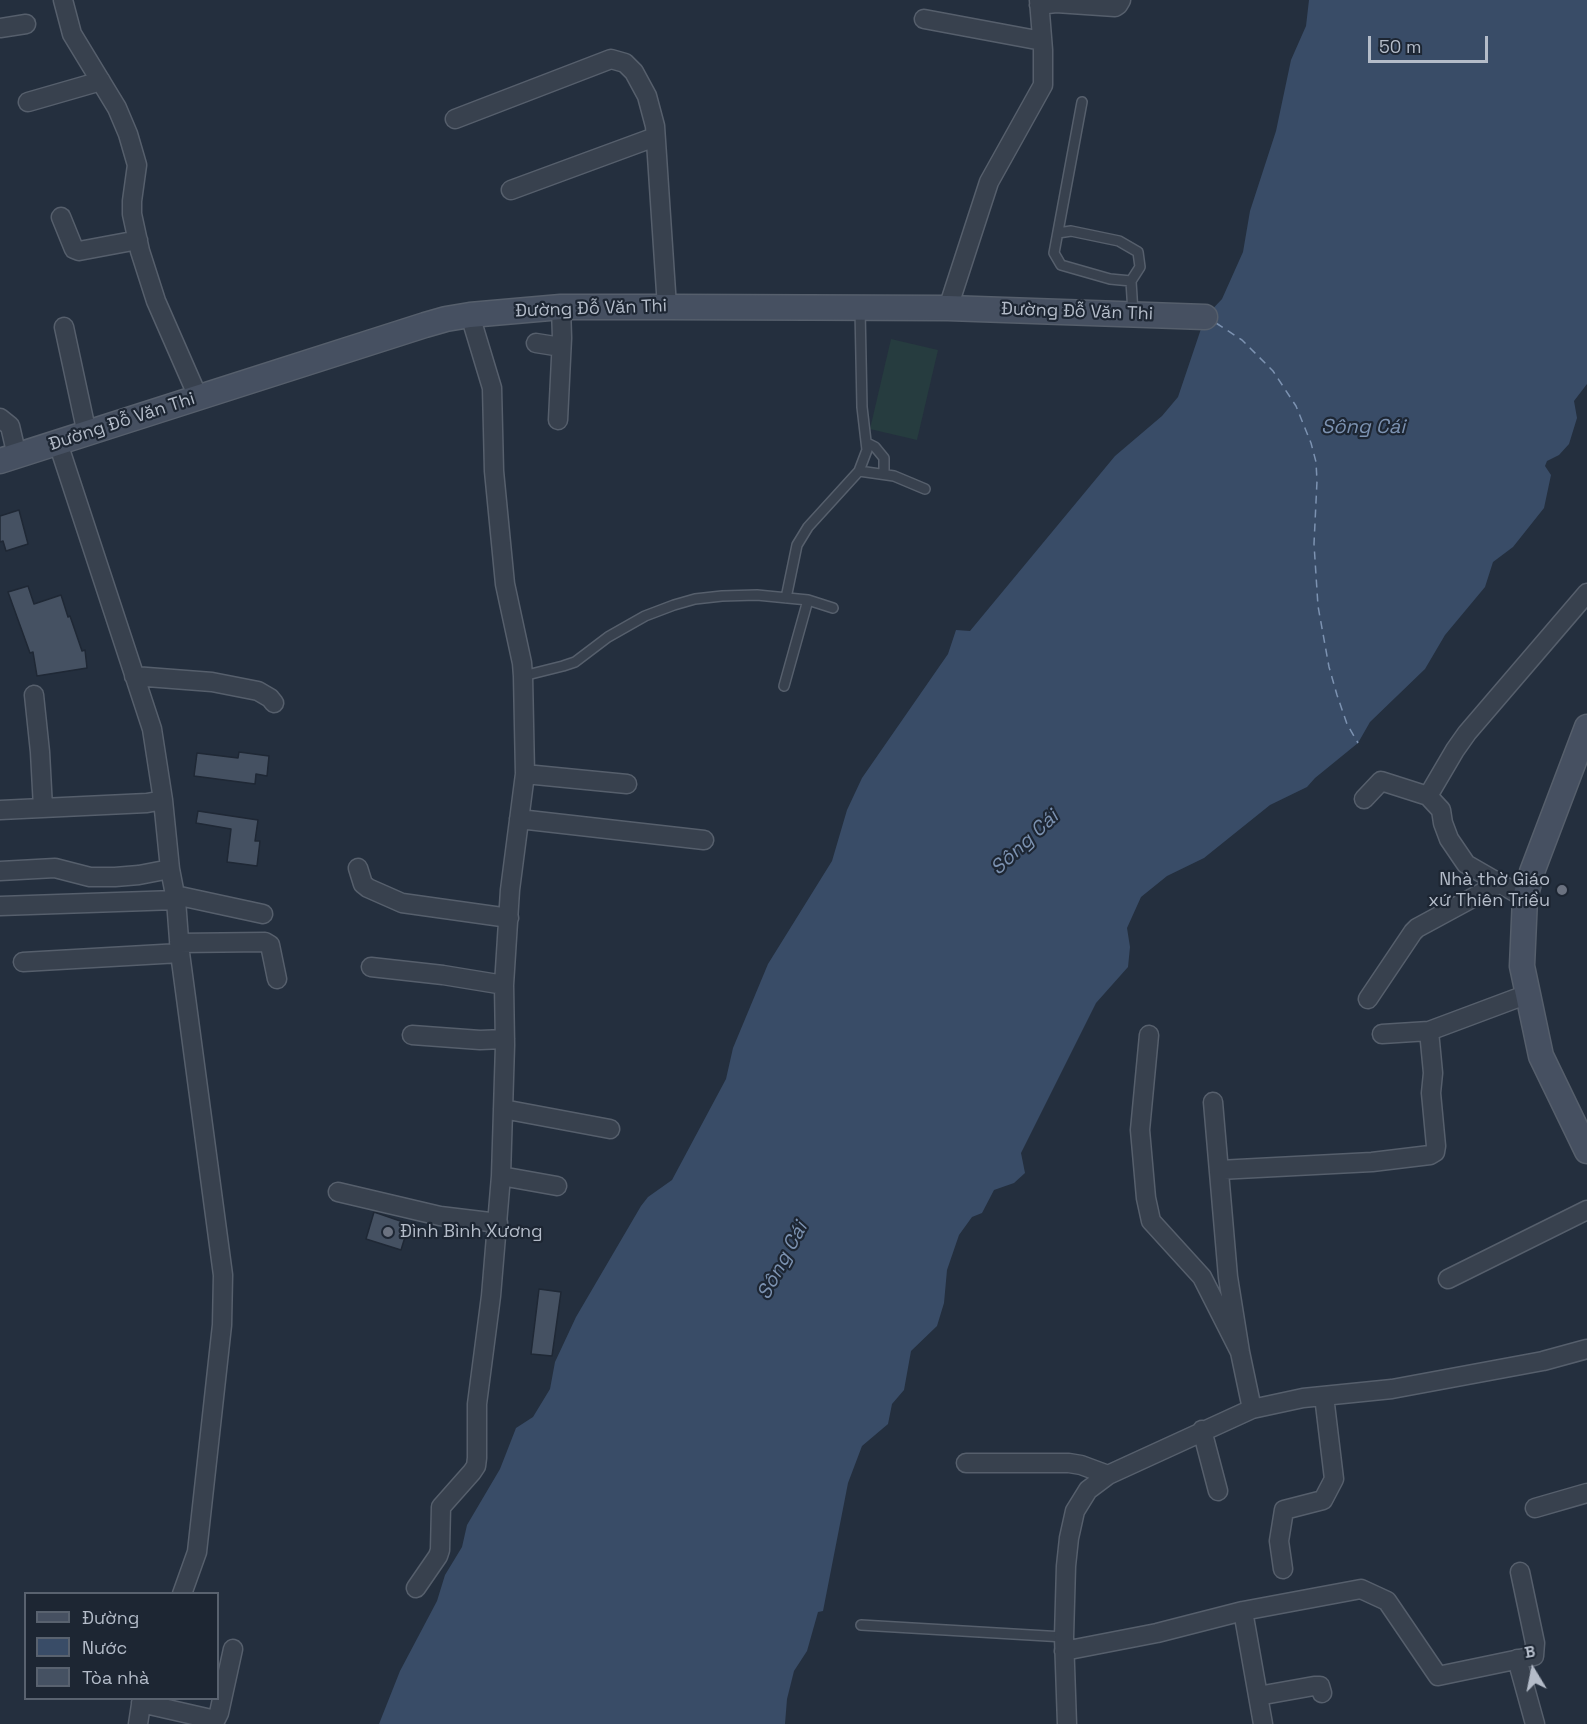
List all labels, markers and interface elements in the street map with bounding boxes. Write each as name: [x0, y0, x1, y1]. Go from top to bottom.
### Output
scale bar: [1371, 24, 1491, 62]
text: 50 m: [1379, 35, 1421, 58]
street label: Đường Đỗ Văn Thi: [515, 296, 667, 322]
street label: Đường Đỗ Văn Thi: [1001, 299, 1153, 325]
street label: Đường Đỗ Văn Thi: [46, 388, 198, 456]
water label: Sông Cái: [1321, 416, 1405, 440]
water label: Sông Cái: [986, 806, 1064, 880]
place label: Nhà thờ Giáo xứ Thiên Triều: [1428, 869, 1550, 912]
marker: Nhà thờ Giáo xứ Thiên Triều: [1555, 883, 1569, 897]
water label: Sông Cái: [753, 1218, 813, 1304]
place label: Đình Bình Xương: [400, 1221, 543, 1243]
marker: Đình Bình Xương: [381, 1225, 395, 1239]
legend: [24, 1592, 219, 1700]
text: Đường: [82, 1606, 139, 1629]
text: Nước: [82, 1636, 127, 1659]
north arrow: [1503, 1640, 1563, 1700]
text: B: [1523, 1641, 1537, 1663]
text: Tòa nhà: [82, 1666, 149, 1689]

